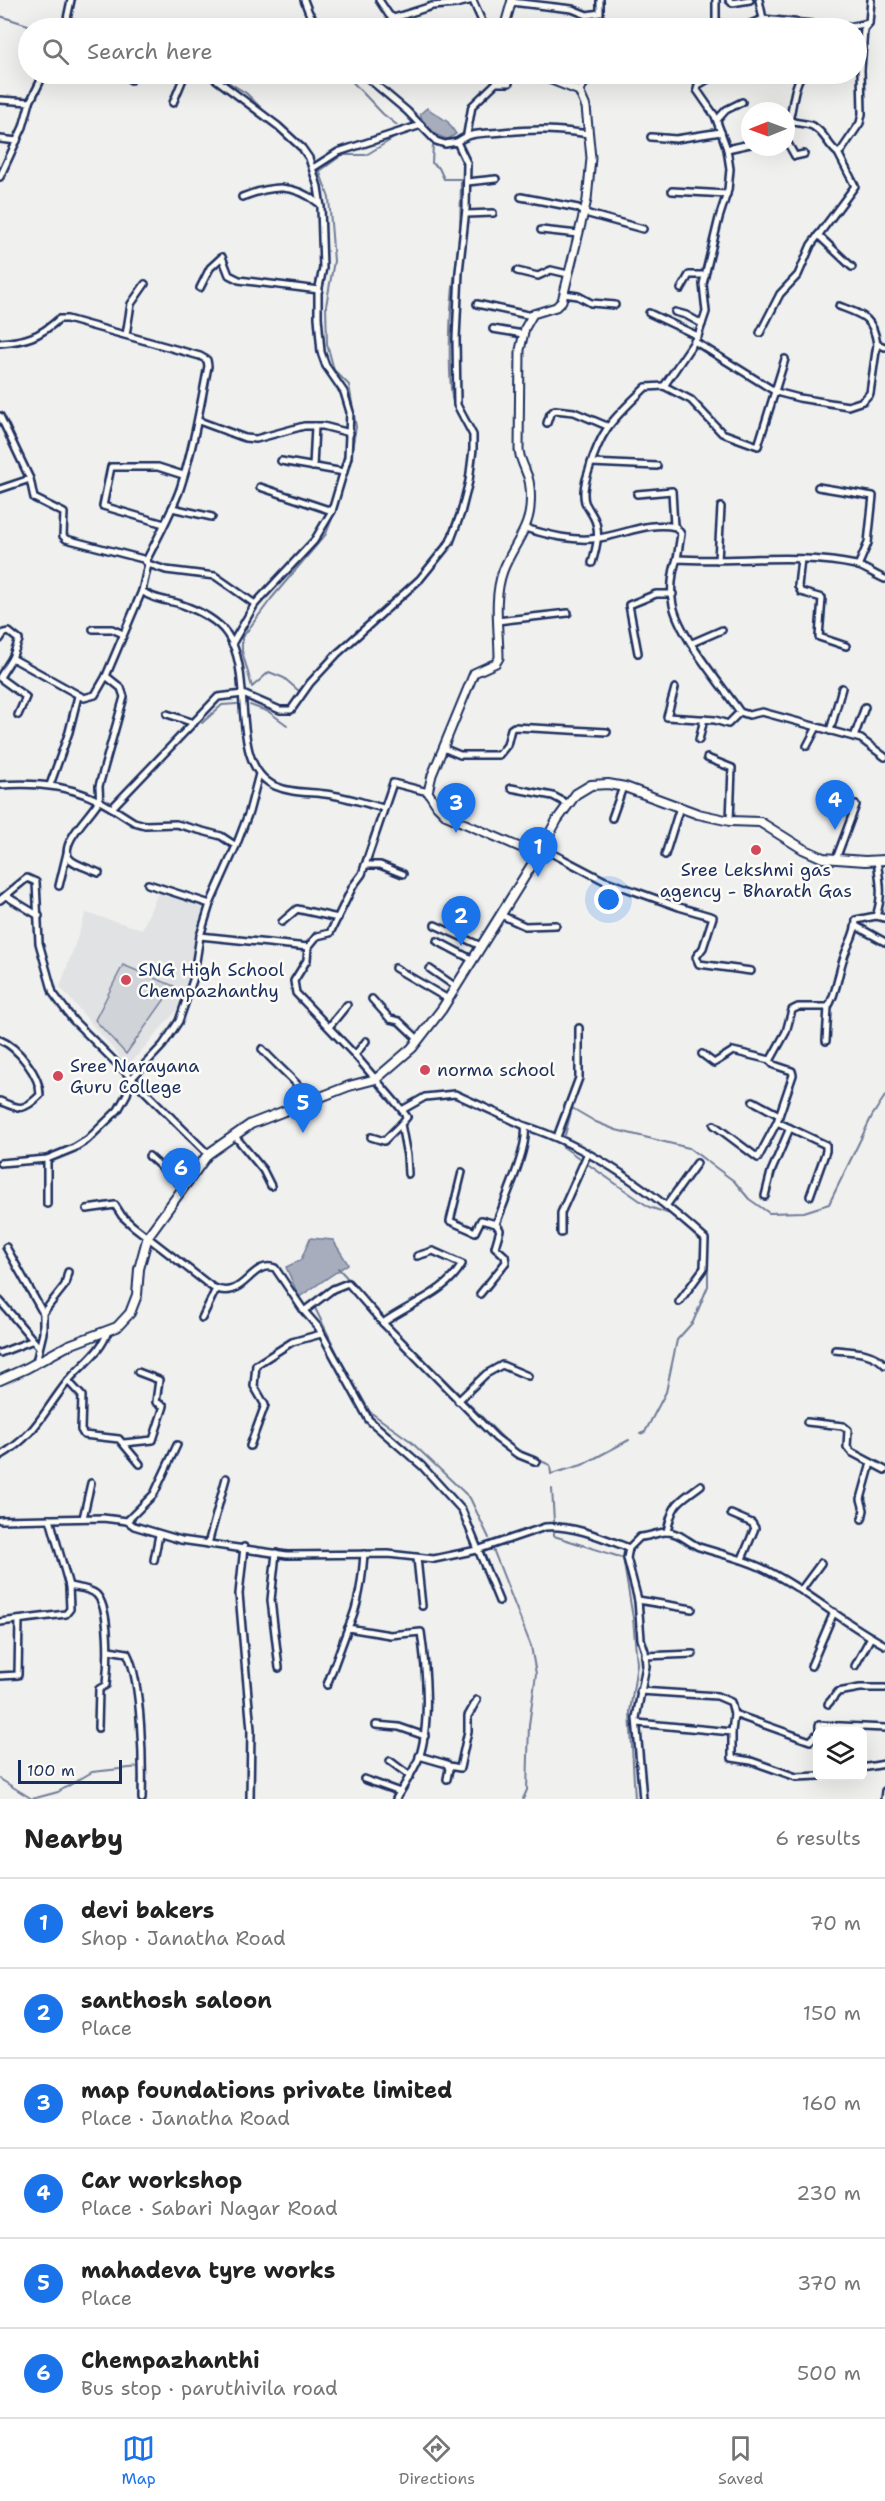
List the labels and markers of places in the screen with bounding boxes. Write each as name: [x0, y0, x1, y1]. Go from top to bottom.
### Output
pin: 4: [816, 780, 854, 830]
pin: 3: [436, 784, 476, 833]
pin: 1: [518, 828, 558, 877]
marker: Sree Lekshmi gas agency - Bharath Gas: [749, 843, 763, 857]
place label: Sree Lekshmi gas agency - Bharath Gas: [660, 858, 852, 903]
pin: 2: [442, 896, 480, 946]
place label: SNG High School Chempazhanthy: [138, 958, 285, 1003]
marker: SNG High School Chempazhanthy: [119, 973, 133, 987]
place label: Sree Narayana Guru College: [70, 1054, 199, 1099]
place label: norma school: [437, 1058, 555, 1082]
marker: norma school: [418, 1063, 432, 1077]
marker: Sree Narayana Guru College: [51, 1069, 65, 1083]
pin: 5: [284, 1084, 322, 1133]
pin: 6: [162, 1148, 201, 1198]

